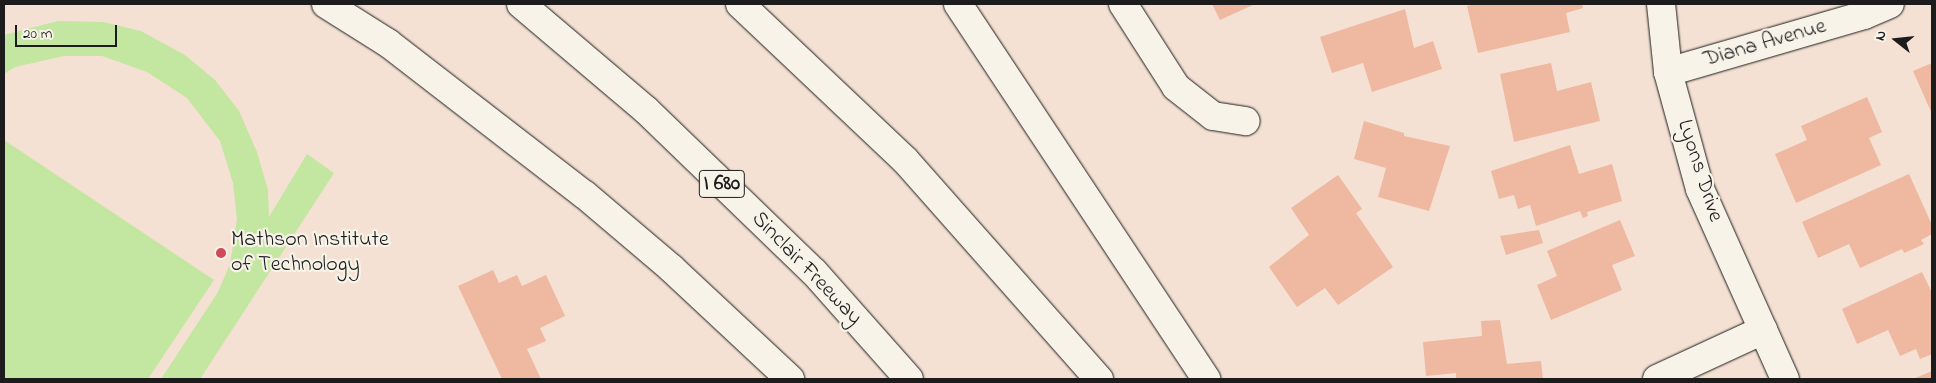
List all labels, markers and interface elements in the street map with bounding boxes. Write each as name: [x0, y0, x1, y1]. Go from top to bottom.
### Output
street label: Diana Avenue: [1701, 14, 1829, 74]
scale bar: [18, 15, 120, 47]
north arrow: [1871, 15, 1921, 65]
text: 20 m: [23, 23, 52, 45]
text: N: [1870, 28, 1892, 43]
street label: Lyons Drive: [1670, 117, 1728, 225]
road number: I 680: [698, 165, 746, 202]
street label: Sinclair Freeway: [745, 207, 867, 331]
place label: Mathson Institute of Technology: [231, 227, 389, 278]
marker: Mathson Institute of Technology: [215, 247, 227, 259]

